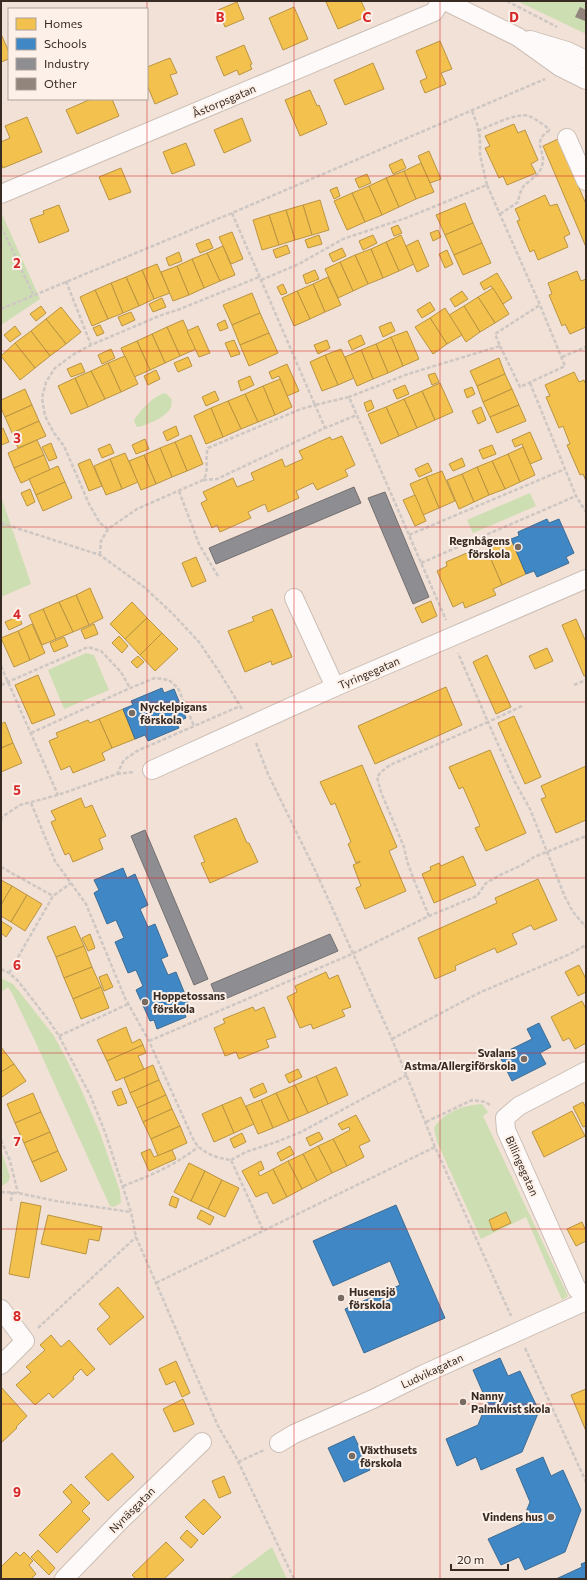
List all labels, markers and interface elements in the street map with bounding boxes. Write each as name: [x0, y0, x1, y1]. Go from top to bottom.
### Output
legend: [8, 8, 148, 100]
text: B: [216, 9, 225, 25]
text: C: [363, 9, 372, 25]
text: D: [509, 9, 519, 25]
text: Homes: [44, 16, 82, 30]
text: Schools: [44, 36, 87, 50]
text: Industry: [44, 56, 89, 70]
text: Other: [44, 76, 77, 90]
street label: Åstorpsgatan: [190, 80, 257, 120]
text: 2: [13, 255, 21, 271]
text: 3: [13, 430, 21, 446]
place label: Regnbågens förskola: [449, 534, 510, 560]
marker: Regnbågens förskola: [513, 542, 523, 552]
text: 4: [13, 606, 21, 622]
street label: Tyringegatan: [336, 654, 401, 691]
place label: Nyckelpigans förskola: [140, 700, 207, 726]
marker: Nyckelpigans förskola: [127, 708, 137, 718]
text: 5: [13, 782, 21, 798]
text: 6: [13, 957, 21, 973]
place label: Hoppetossans förskola: [153, 989, 225, 1015]
marker: Hoppetossans förskola: [140, 997, 150, 1007]
place label: Svalans Astma/Allergiförskola: [404, 1046, 516, 1072]
marker: Svalans Astma/Allergiförskola: [519, 1054, 529, 1064]
text: 7: [13, 1133, 21, 1149]
street label: Billingegatan: [503, 1134, 542, 1198]
place label: Husensjö förskola: [349, 1285, 396, 1311]
marker: Husensjö förskola: [336, 1293, 346, 1303]
text: 8: [13, 1308, 21, 1324]
street label: Ludvikagatan: [399, 1350, 465, 1391]
place label: Nanny Palmkvist skola: [471, 1389, 550, 1415]
marker: Nanny Palmkvist skola: [458, 1397, 468, 1407]
place label: Växthusets förskola: [360, 1443, 417, 1469]
marker: Växthusets förskola: [347, 1451, 357, 1461]
text: 9: [13, 1484, 21, 1500]
street label: Nynäsgatan: [106, 1484, 157, 1535]
place label: Vindens hus: [482, 1510, 543, 1523]
marker: Vindens hus: [546, 1512, 556, 1522]
scale bar: [451, 1546, 508, 1572]
text: 20 m: [457, 1552, 484, 1566]

